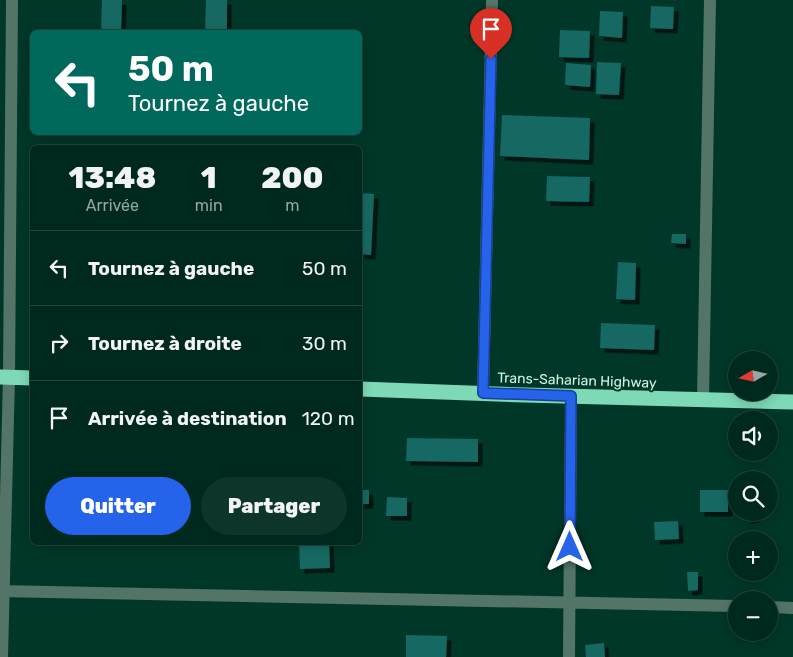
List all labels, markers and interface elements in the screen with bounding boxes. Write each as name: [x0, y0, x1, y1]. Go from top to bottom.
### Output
pin: [470, 8, 512, 59]
icon: arrive: [477, 15, 505, 43]
text: 50 m: [128, 48, 214, 90]
icon: left: [45, 50, 110, 115]
text: Tournez à gauche: [128, 90, 309, 117]
text: 13:48: [69, 160, 156, 196]
text: 1: [201, 160, 217, 196]
text: 200: [261, 160, 323, 196]
text: Arrivée: [86, 196, 139, 215]
text: min: [195, 196, 223, 215]
text: m: [285, 196, 299, 215]
icon: left: [45, 254, 73, 282]
text: Tournez à gauche: [88, 257, 254, 280]
text: 50 m: [302, 257, 347, 280]
icon: right: [45, 329, 73, 357]
text: Tournez à droite: [88, 332, 242, 355]
text: 30 m: [302, 332, 347, 355]
north arrow: [728, 351, 778, 401]
map controls: [728, 351, 778, 641]
street label: Trans-Saharian Highway: [497, 369, 657, 392]
icon: arrive: [45, 404, 73, 432]
text: Arrivée à destination: [88, 407, 287, 430]
text: 120 m: [302, 407, 355, 430]
button: sound: [728, 411, 778, 461]
button: search: [728, 471, 778, 521]
button: Quitter: [45, 477, 191, 535]
button: Partager: [201, 477, 347, 535]
position arrow: [543, 520, 595, 572]
button: +: [728, 531, 778, 581]
button: −: [728, 591, 778, 641]

